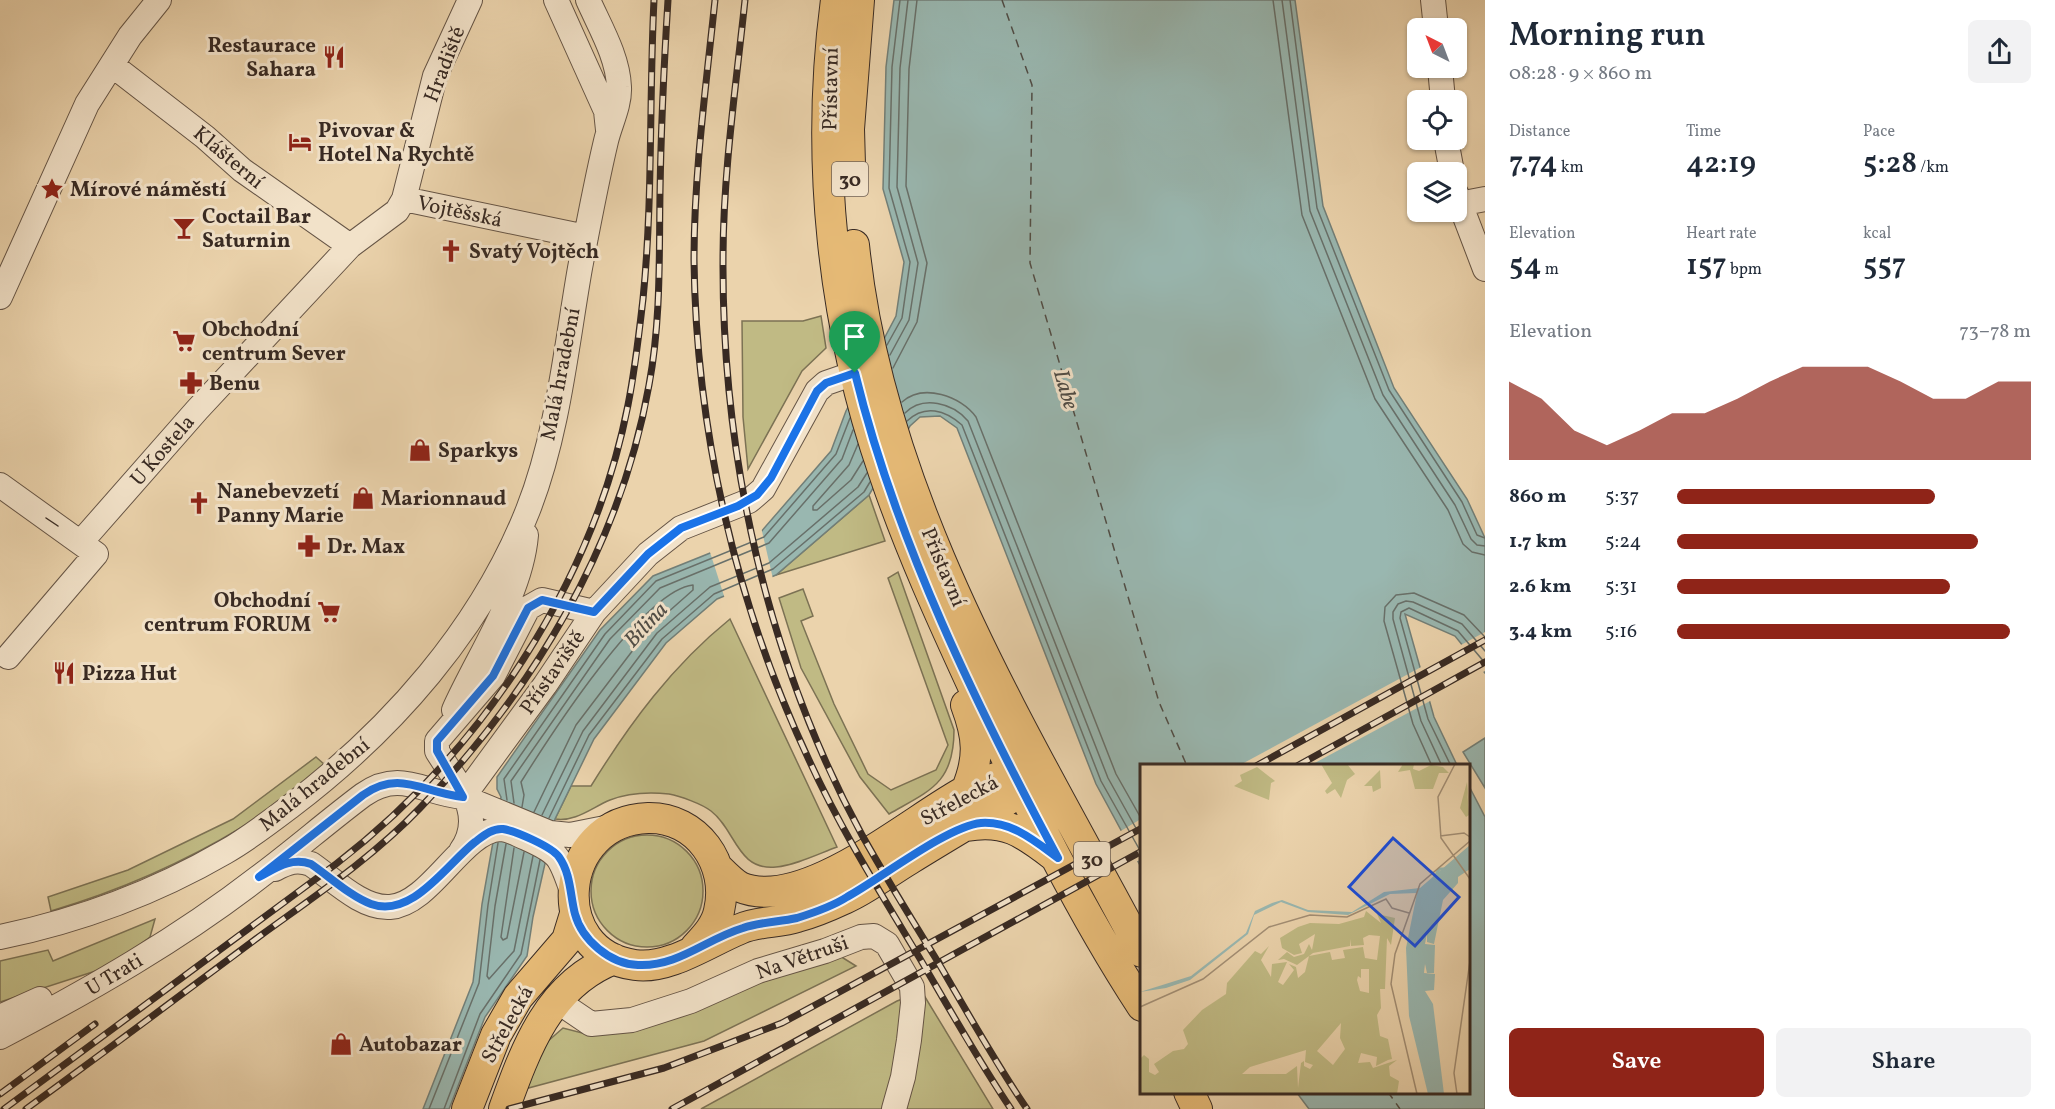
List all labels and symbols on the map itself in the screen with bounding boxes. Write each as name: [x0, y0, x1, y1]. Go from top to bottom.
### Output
north arrow: [1407, 18, 1467, 78]
street label: Hradiště: [418, 22, 473, 107]
place label: Restaurace Sahara: [207, 32, 316, 85]
restaurant icon: Restaurace Sahara: [321, 44, 347, 70]
street label: Přístavní: [816, 46, 847, 131]
place label: Pivovar & Hotel Na Rychtě: [318, 117, 474, 170]
street label: Klášterní: [186, 120, 270, 197]
hotel icon: Pivovar & Hotel Na Rychtě: [287, 129, 313, 155]
road number: 30: [832, 162, 868, 196]
place icon: Mírové náměstí: [39, 176, 65, 202]
place label: Mírové náměstí: [70, 176, 226, 205]
street label: Vojtěšská: [414, 189, 505, 236]
place label: Coctail Bar Saturnin: [202, 203, 311, 256]
bar icon: Coctail Bar Saturnin: [171, 215, 197, 241]
church icon: Svatý Vojtěch: [438, 238, 464, 264]
place label: Svatý Vojtěch: [469, 238, 599, 267]
street label: Malá hradební: [534, 305, 589, 443]
pin: [829, 311, 880, 373]
place label: Obchodní centrum Sever: [202, 316, 346, 369]
supermarket icon: Obchodní centrum Sever: [171, 328, 197, 354]
water label: Labe: [1044, 366, 1085, 413]
pharmacy icon: Benu: [178, 370, 204, 396]
place label: Benu: [209, 370, 260, 399]
street label: U Kostela: [124, 409, 202, 493]
shop icon: Sparkys: [407, 437, 433, 463]
place label: Sparkys: [438, 437, 518, 466]
place label: Nanebevzetí Panny Marie: [217, 478, 344, 531]
shop icon: Marionnaud: [350, 485, 376, 511]
place label: Marionnaud: [381, 485, 507, 514]
church icon: Nanebevzetí Panny Marie: [186, 490, 212, 516]
street label: Přístavní: [913, 524, 973, 612]
pharmacy icon: Dr. Max: [296, 533, 322, 559]
place label: Dr. Max: [327, 533, 405, 562]
place label: Obchodní centrum FORUM: [144, 587, 311, 640]
water label: Bílina: [618, 596, 676, 655]
supermarket icon: Obchodní centrum FORUM: [316, 599, 342, 625]
street label: Přístaviště: [514, 625, 593, 721]
restaurant icon: Pizza Hut: [51, 660, 77, 686]
place label: Pizza Hut: [82, 660, 177, 689]
street label: Malá hradební: [253, 731, 377, 839]
inset map: [1140, 764, 1470, 1094]
street label: Střelecká: [915, 769, 1004, 834]
road number: 30: [1074, 842, 1110, 876]
street label: Na Větruši: [752, 929, 853, 988]
street label: U Trati: [81, 947, 149, 1004]
street label: Střelecká: [475, 981, 542, 1069]
shop icon: Autobazar: [328, 1031, 354, 1057]
place label: Autobazar: [359, 1031, 462, 1060]

